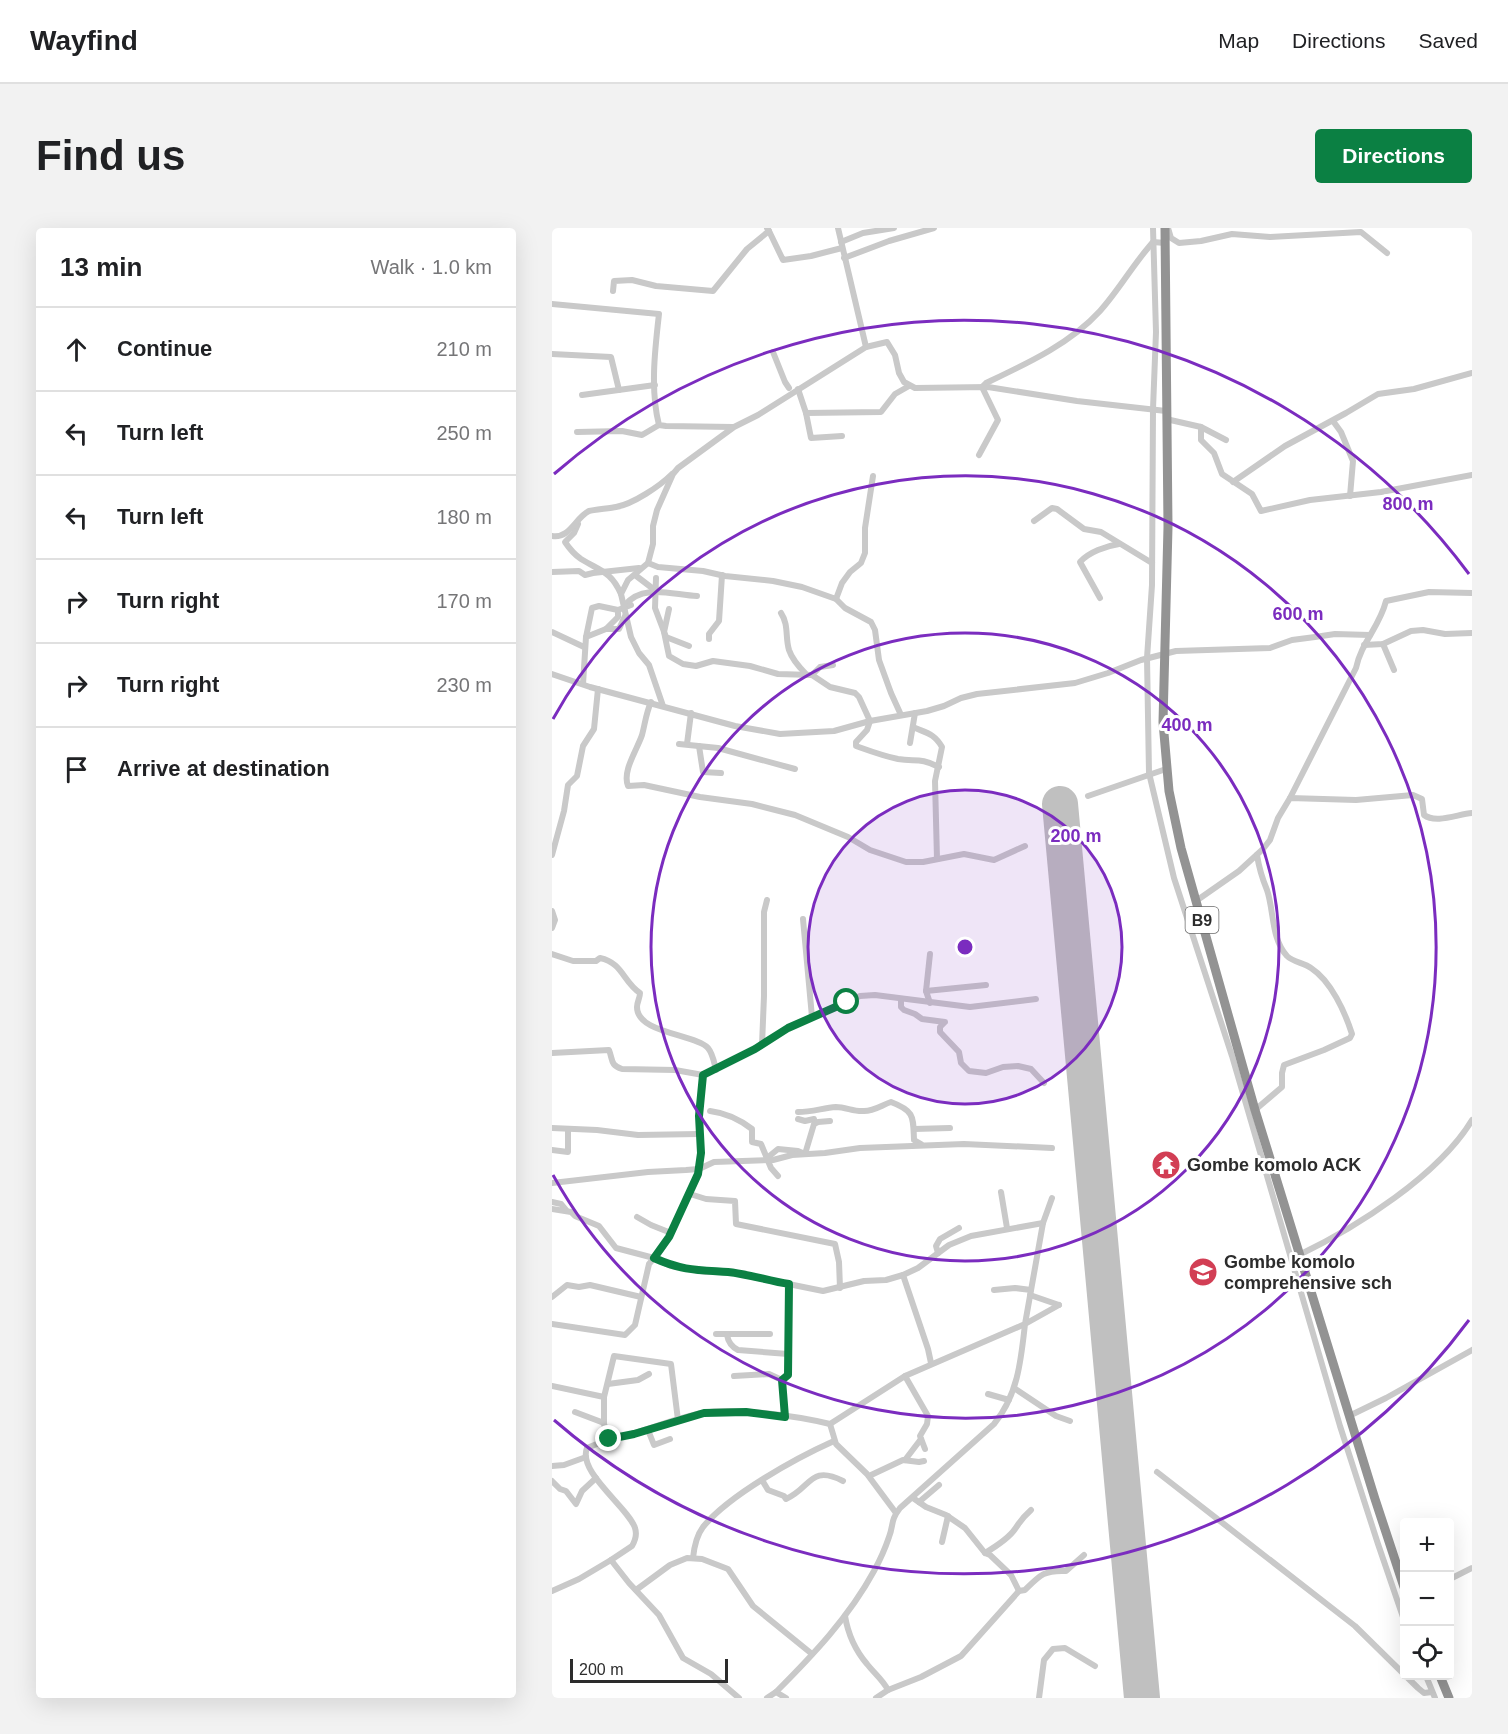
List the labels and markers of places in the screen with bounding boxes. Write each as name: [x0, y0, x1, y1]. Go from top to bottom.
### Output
centre of rings: [955, 937, 975, 957]
temple icon: Gombe komolo ACK: [1150, 1149, 1182, 1181]
place label: Gombe komolo ACK: [1187, 1155, 1361, 1175]
place label: Gombe komolo comprehensive sch: [1224, 1252, 1392, 1293]
school or university icon: Gombe komolo comprehensive sch: [1187, 1256, 1219, 1288]

